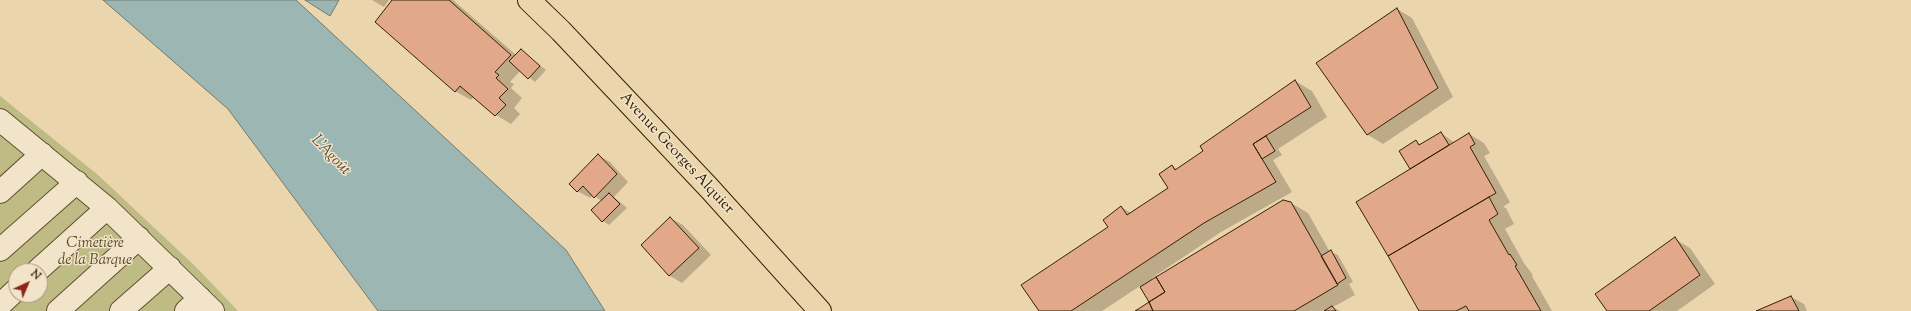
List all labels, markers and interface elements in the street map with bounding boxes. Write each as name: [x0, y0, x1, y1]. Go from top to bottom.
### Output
street label: Avenue Georges Alquier: [615, 89, 737, 219]
water label: L'Agoût: [306, 132, 354, 180]
park label: Cimetière de la Barque: [58, 235, 132, 270]
north arrow: [8, 263, 48, 303]
text: N: [27, 266, 44, 284]

